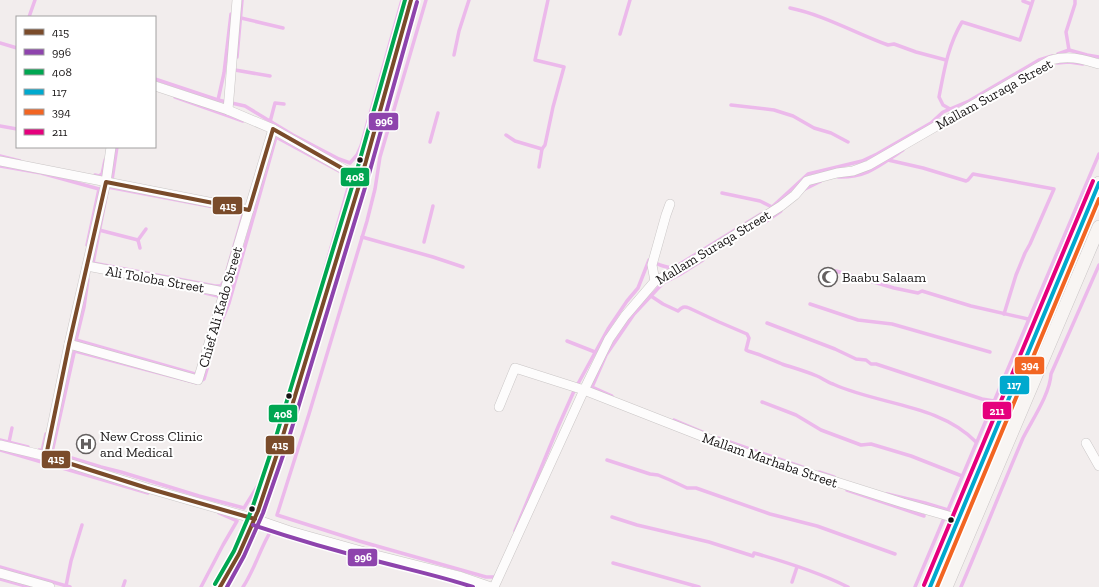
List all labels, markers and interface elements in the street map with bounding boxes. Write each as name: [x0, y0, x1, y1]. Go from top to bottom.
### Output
legend: [16, 16, 156, 148]
text: 415: [52, 25, 69, 39]
text: 996: [52, 45, 71, 59]
street label: Mallam Suraqa Street: [933, 55, 1056, 134]
text: 408: [52, 65, 72, 79]
text: 117: [52, 85, 67, 99]
text: 394: [52, 105, 71, 119]
line badge: 996: [368, 112, 399, 131]
text: 996: [375, 115, 393, 128]
text: 211: [52, 125, 68, 139]
unlabelled marker: [355, 155, 365, 165]
line badge: 408: [340, 167, 370, 187]
text: 408: [346, 171, 364, 184]
line badge: 415: [212, 196, 243, 215]
text: 415: [220, 200, 236, 213]
street label: Mallam Suraqa Street: [653, 206, 774, 288]
street label: Chief Ali Kado Street: [195, 244, 246, 370]
street label: Ali Toloba Street: [104, 262, 206, 297]
mosque icon: Baabu Salaam: [817, 266, 839, 288]
place label: Baabu Salaam: [842, 269, 926, 286]
line badge: 394: [1014, 356, 1045, 375]
text: 394: [1021, 359, 1040, 372]
line badge: 117: [999, 375, 1030, 395]
text: 117: [1007, 379, 1022, 392]
unlabelled marker: [284, 391, 294, 401]
line badge: 211: [982, 401, 1012, 420]
line badge: 408: [268, 404, 298, 423]
text: 211: [990, 405, 1005, 418]
text: 408: [274, 408, 292, 421]
place label: New Cross Clinic and Medical: [100, 428, 203, 461]
street label: Mallam Marhaba Street: [700, 429, 841, 492]
hospital icon: New Cross Clinic and Medical: [75, 433, 97, 455]
line badge: 415: [265, 435, 295, 455]
text: 415: [272, 439, 288, 452]
line badge: 415: [41, 450, 71, 469]
text: 415: [48, 453, 64, 466]
unlabelled marker: [247, 504, 257, 514]
unlabelled marker: [946, 515, 956, 525]
line badge: 996: [347, 548, 378, 567]
text: 996: [354, 551, 372, 564]

